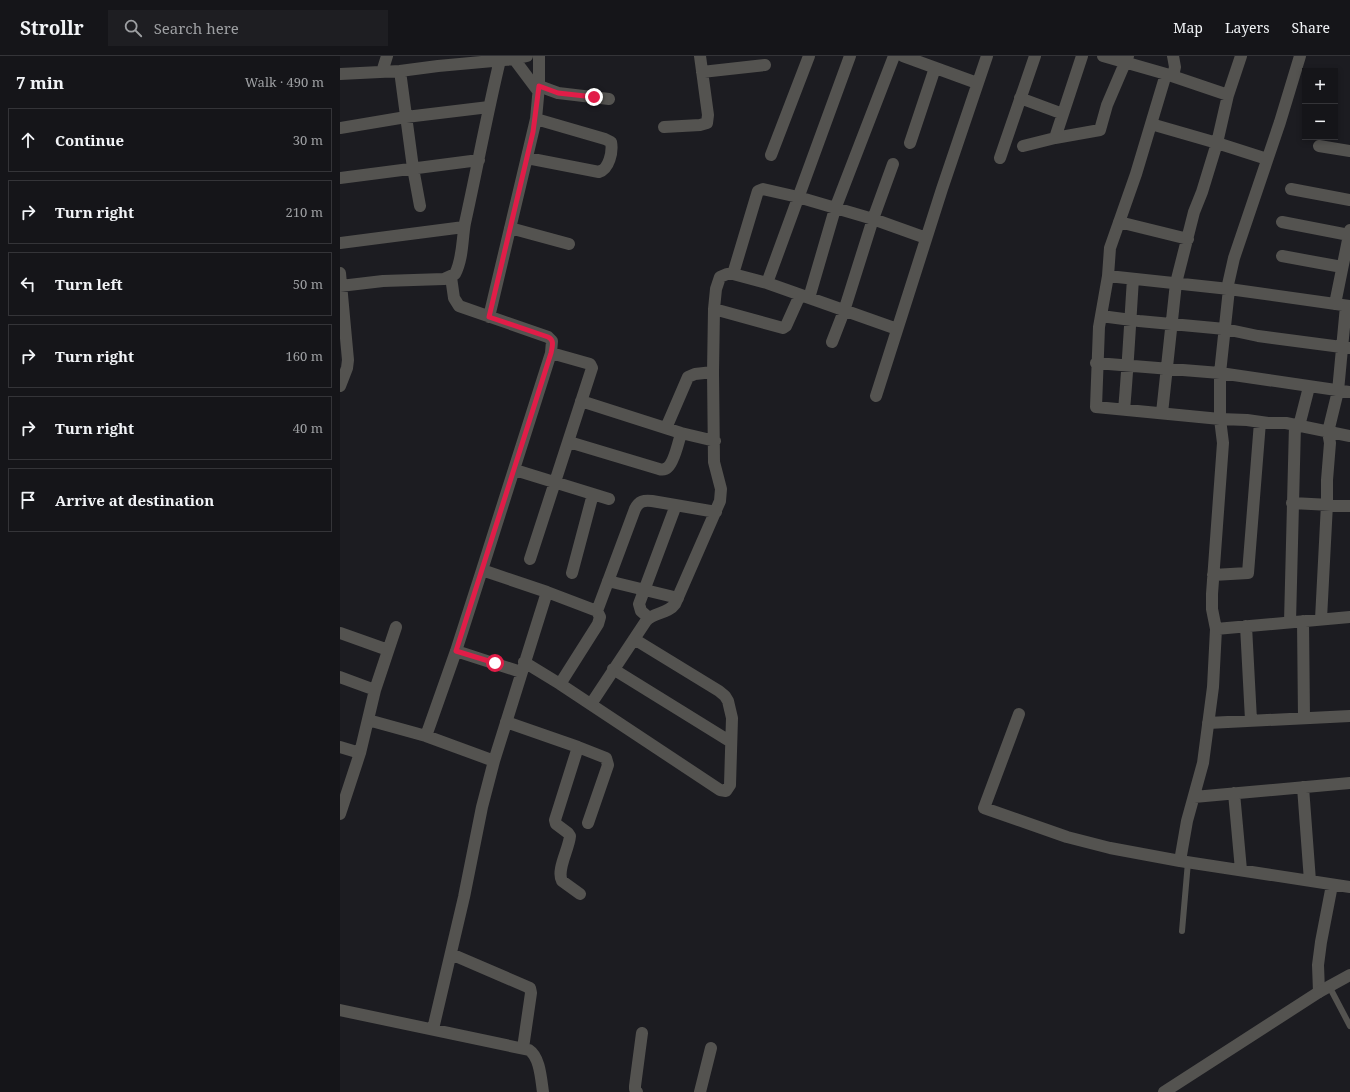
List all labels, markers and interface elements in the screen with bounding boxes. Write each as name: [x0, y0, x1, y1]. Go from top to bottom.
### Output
search box: [108, 10, 388, 46]
text: Strollr: [20, 15, 84, 41]
icon: search: [122, 17, 144, 39]
text: Search here: [154, 18, 239, 38]
text: Map: [1173, 18, 1203, 37]
text: Layers: [1225, 18, 1270, 37]
text: Share: [1292, 18, 1330, 37]
map controls: [1302, 68, 1338, 140]
button: +: [1302, 68, 1338, 104]
text: 7 min: [16, 71, 64, 94]
text: Walk · 490 m: [245, 73, 324, 91]
route end: [585, 88, 603, 106]
button: −: [1302, 104, 1338, 140]
icon: ahead: [17, 129, 39, 151]
text: Continue: [55, 130, 124, 150]
text: 30 m: [293, 131, 323, 149]
icon: right: [17, 201, 39, 223]
text: Turn right: [55, 202, 134, 222]
text: 210 m: [286, 203, 323, 221]
icon: left: [17, 273, 39, 295]
text: Turn left: [55, 274, 123, 294]
text: 50 m: [293, 275, 323, 293]
icon: right: [17, 345, 39, 367]
text: Turn right: [55, 346, 134, 366]
text: 160 m: [286, 347, 323, 365]
icon: right: [17, 417, 39, 439]
text: Turn right: [55, 418, 134, 438]
text: 40 m: [293, 419, 323, 437]
icon: arrive: [17, 489, 39, 511]
text: Arrive at destination: [55, 490, 214, 510]
route start: [486, 654, 504, 672]

